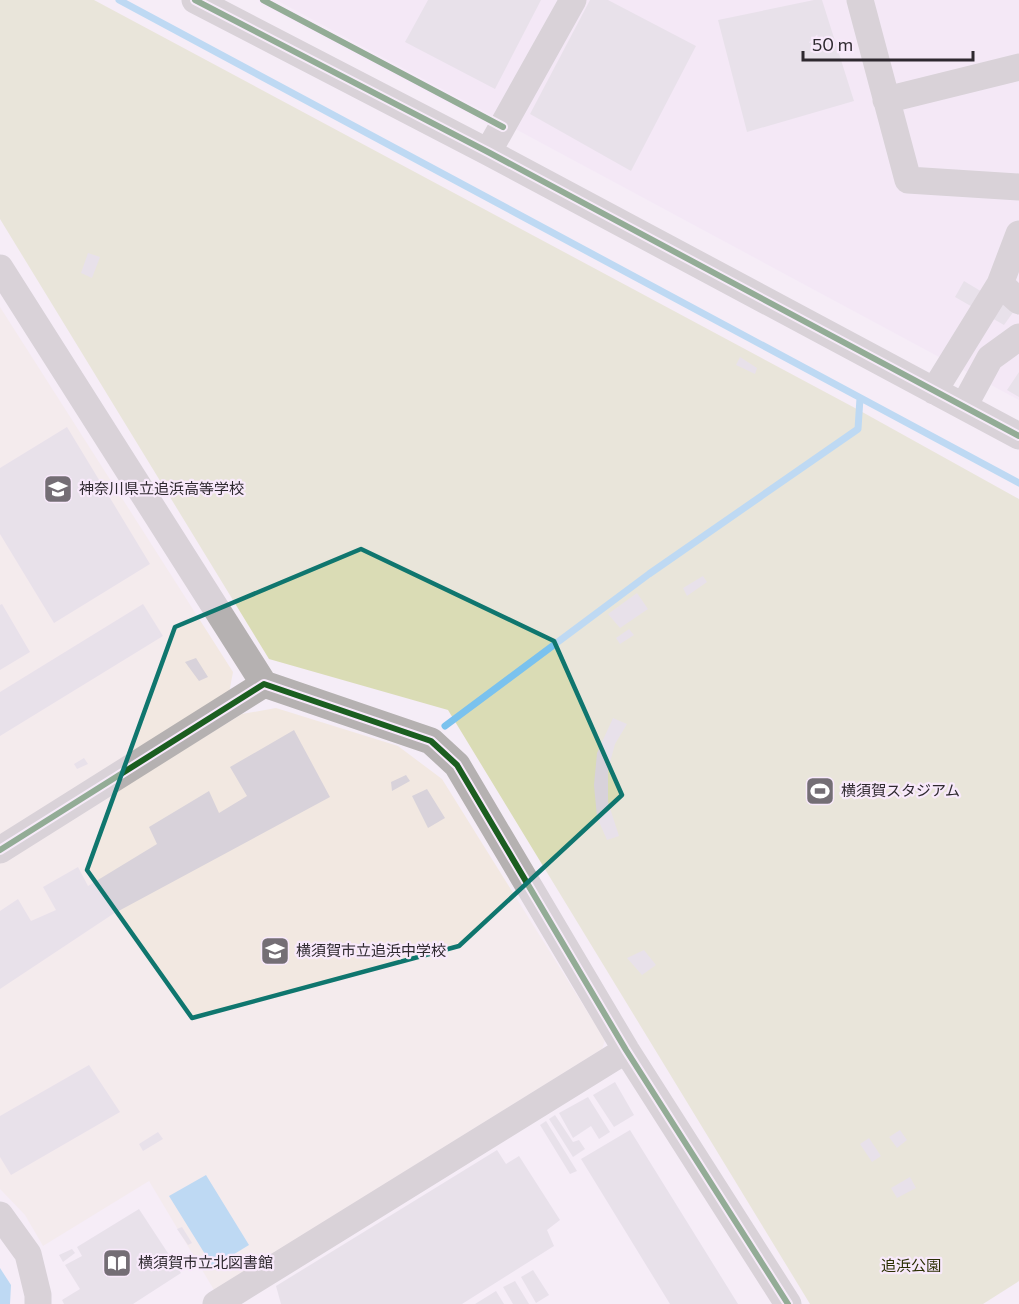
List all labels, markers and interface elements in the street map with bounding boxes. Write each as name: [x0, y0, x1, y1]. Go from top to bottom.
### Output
scale bar: [803, 24, 972, 62]
text: 50 m: [812, 33, 853, 55]
school or university icon: 神奈川県立追浜高等学校: [42, 473, 74, 505]
place label: 神奈川県立追浜高等学校: [79, 479, 244, 497]
sports icon: 横須賀スタジアム: [804, 775, 836, 807]
place label: 横須賀スタジアム: [841, 781, 960, 799]
school or university icon: 横須賀市立追浜中学校: [259, 935, 291, 967]
place label: 横須賀市立追浜中学校: [296, 941, 446, 959]
library icon: 横須賀市立北図書館: [101, 1247, 133, 1279]
place label: 横須賀市立北図書館: [138, 1253, 273, 1271]
park label: 追浜公園: [881, 1256, 941, 1274]

